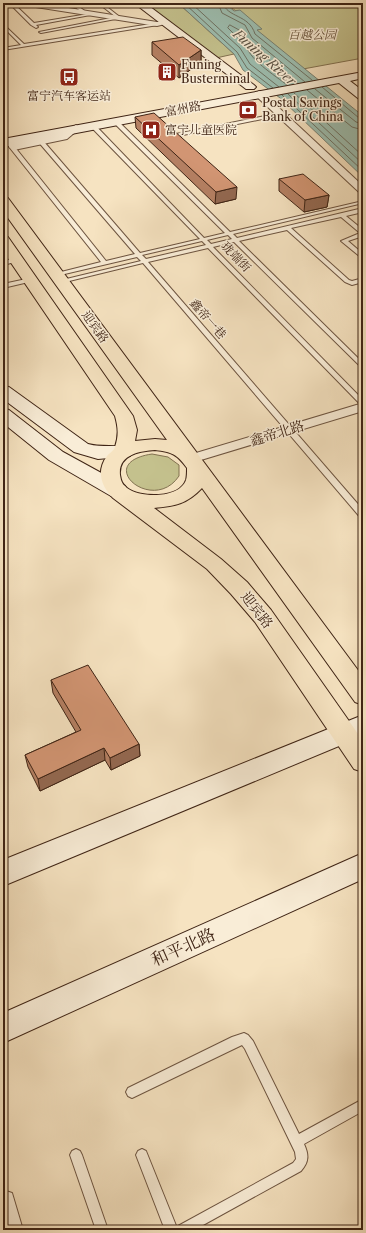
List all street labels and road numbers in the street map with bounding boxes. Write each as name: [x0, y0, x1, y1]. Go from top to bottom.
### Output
street label: 富州路: [164, 98, 202, 119]
street label: 珑端街: [218, 238, 255, 276]
street label: 鑫帝一巷: [187, 296, 230, 342]
street label: 迎宾路: [79, 308, 112, 346]
street label: 鑫帝北路: [248, 416, 306, 450]
street label: 迎宾路: [237, 588, 277, 632]
street label: 和平北路: [148, 924, 218, 970]

